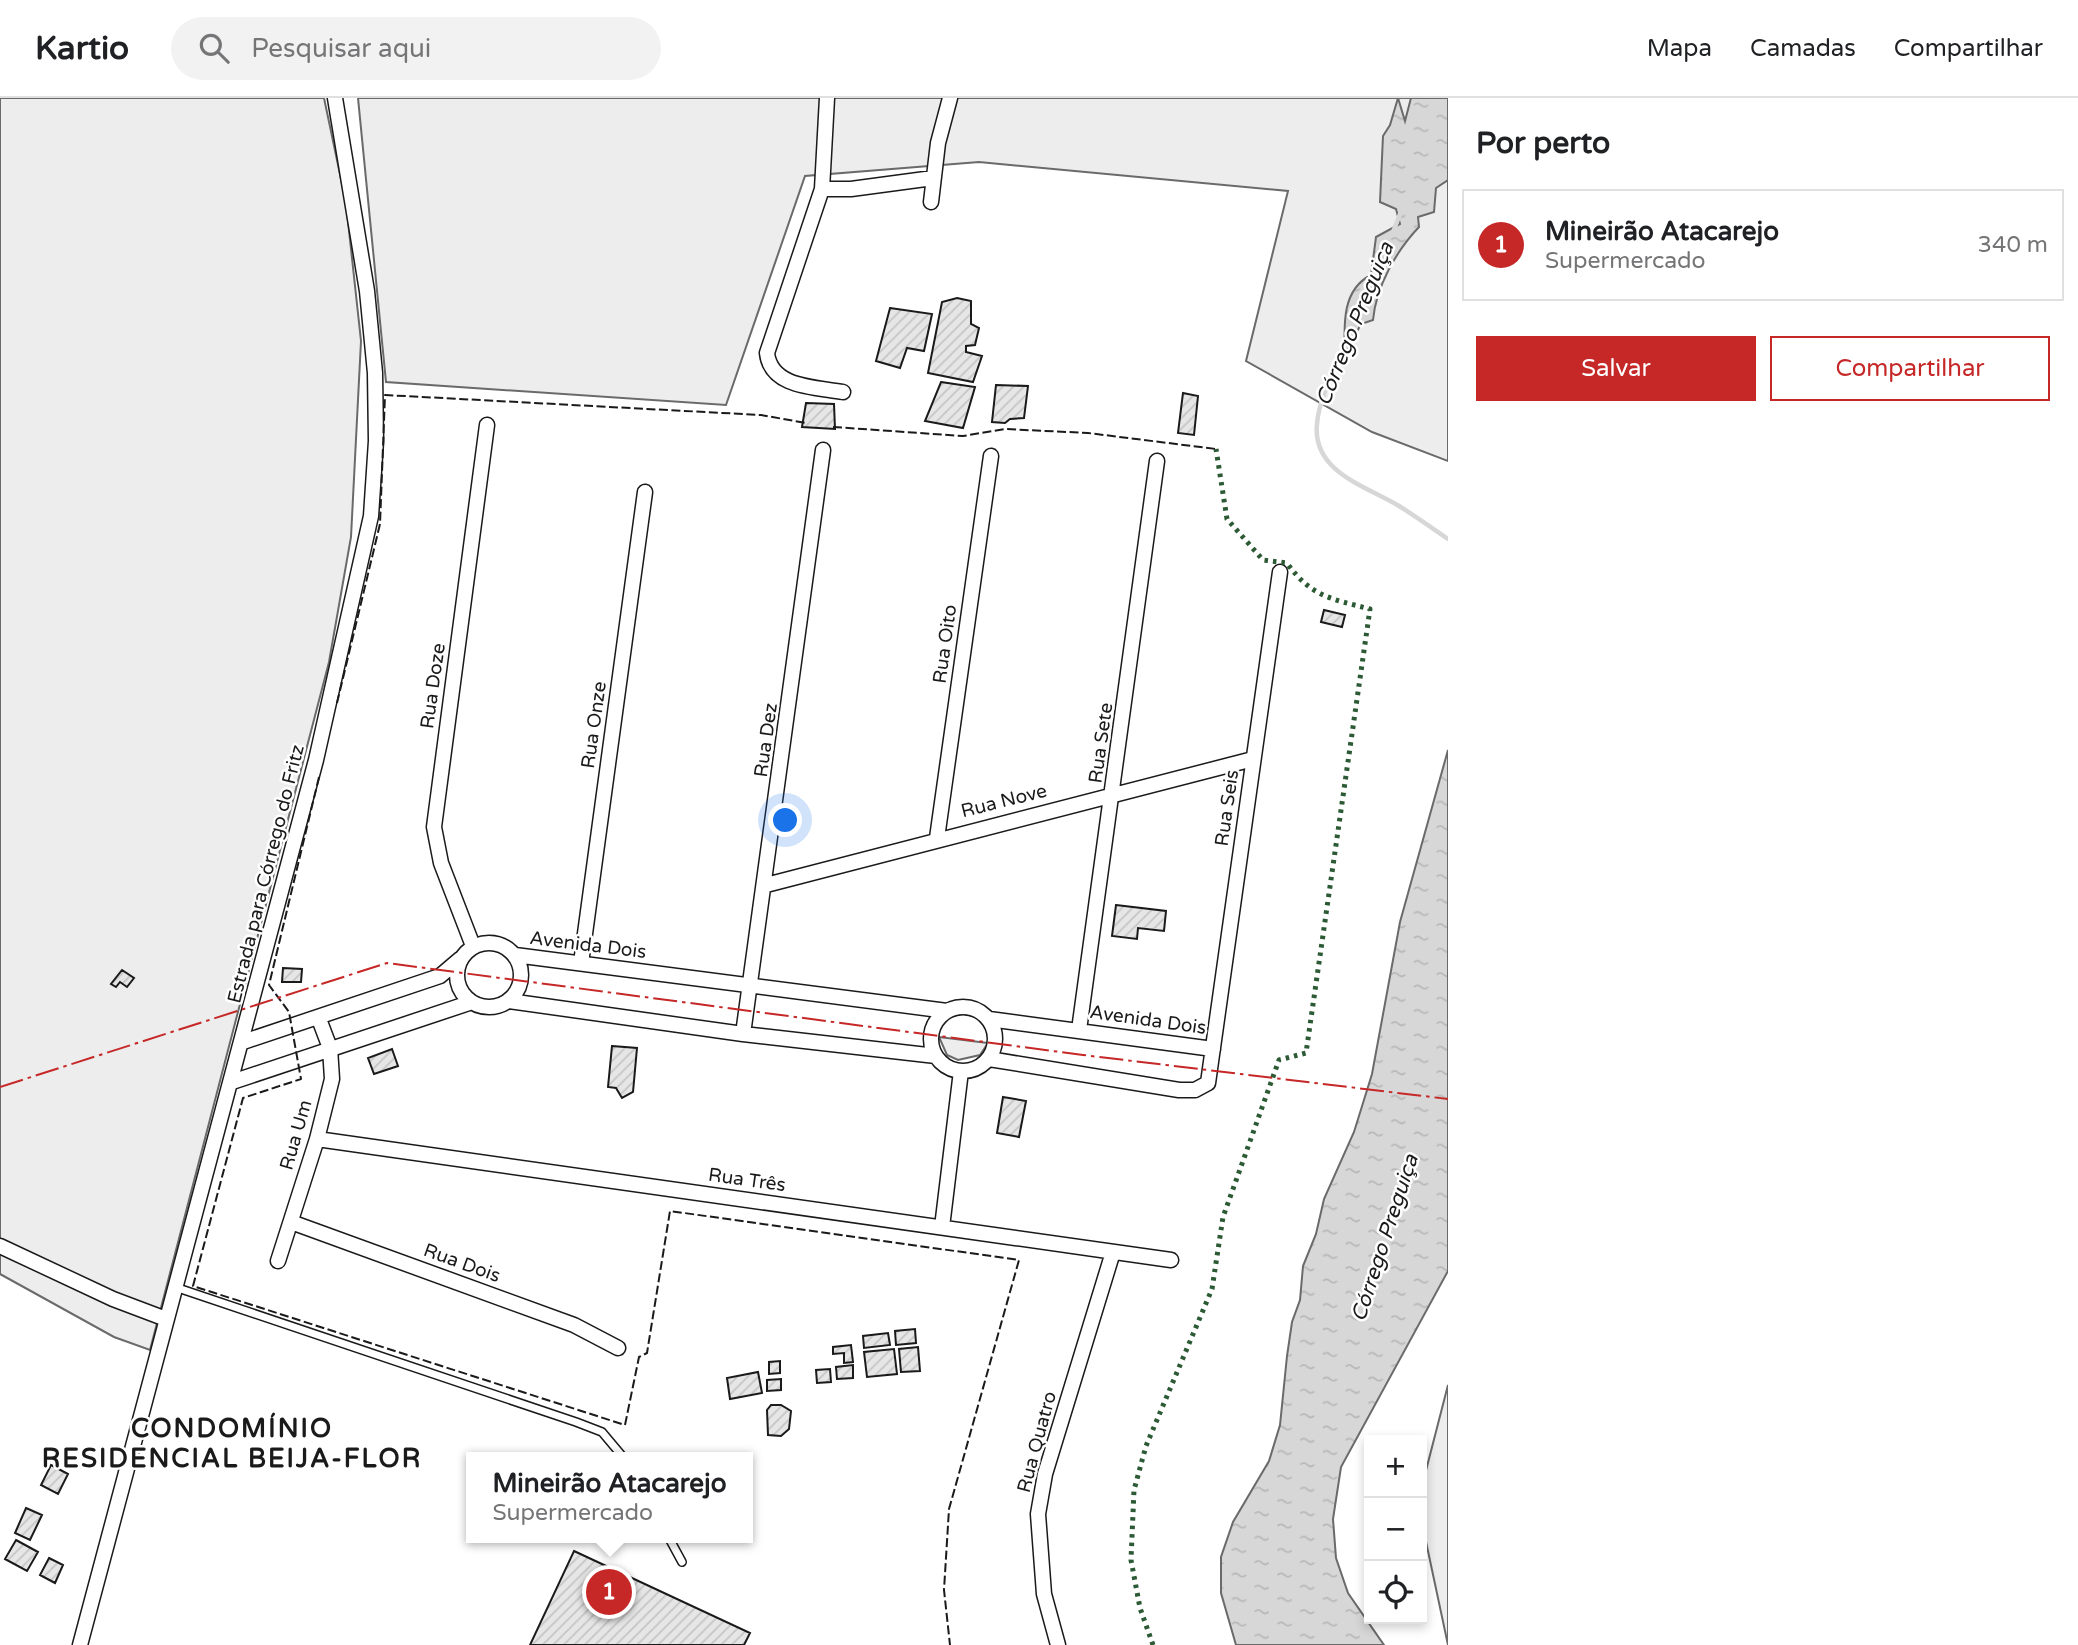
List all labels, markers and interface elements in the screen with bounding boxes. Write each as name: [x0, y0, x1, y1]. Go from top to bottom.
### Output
search box: [171, 17, 661, 80]
text: Kartio: [35, 29, 129, 68]
icon: search: [195, 29, 233, 67]
text: Pesquisar aqui: [251, 33, 431, 64]
text: Mapa: [1647, 34, 1712, 63]
text: Camadas: [1750, 34, 1856, 63]
text: Compartilhar: [1894, 34, 2043, 63]
text: Por perto: [1476, 125, 1610, 162]
text: Mineirão Atacarejo: [1545, 216, 1779, 247]
text: 1: [1494, 231, 1508, 259]
text: 340 m: [1978, 231, 2048, 259]
water label: Córrego Preguiça: [1311, 238, 1400, 409]
text: Supermercado: [1545, 247, 1706, 275]
button: Salvar: [1476, 336, 1756, 401]
button: Compartilhar: [1770, 336, 2050, 401]
street label: Rua Oito: [929, 603, 961, 685]
street label: Rua Doze: [416, 642, 450, 730]
street label: Rua Onze: [577, 680, 611, 770]
street label: Rua Dez: [750, 701, 782, 779]
street label: Rua Sete: [1084, 701, 1118, 785]
street label: Estrada para Córrego do Fritz: [223, 742, 309, 1006]
street label: Rua Seis: [1211, 768, 1243, 848]
street label: Rua Nove: [959, 780, 1049, 822]
your location: [768, 803, 802, 837]
street label: Avenida Dois: [528, 927, 648, 963]
street label: Avenida Dois: [1088, 1001, 1208, 1039]
street label: Rua Um: [275, 1097, 317, 1173]
water label: Córrego Preguiça: [1346, 1150, 1424, 1325]
street label: Rua Três: [707, 1164, 787, 1196]
street label: Rua Dois: [421, 1239, 503, 1287]
street label: Rua Quatro: [1013, 1389, 1061, 1495]
district label: CONDOMÍNIO RESIDENCIAL BEIJA-FLOR: [42, 1412, 422, 1474]
map controls: [1364, 1435, 1427, 1624]
button: +: [1364, 1435, 1427, 1498]
popup: [466, 1452, 753, 1543]
text: Mineirão Atacarejo: [492, 1468, 727, 1499]
button: −: [1364, 1498, 1427, 1561]
text: Supermercado: [492, 1499, 653, 1527]
button: locate: [1364, 1561, 1427, 1624]
pin: 1: [586, 1566, 632, 1618]

